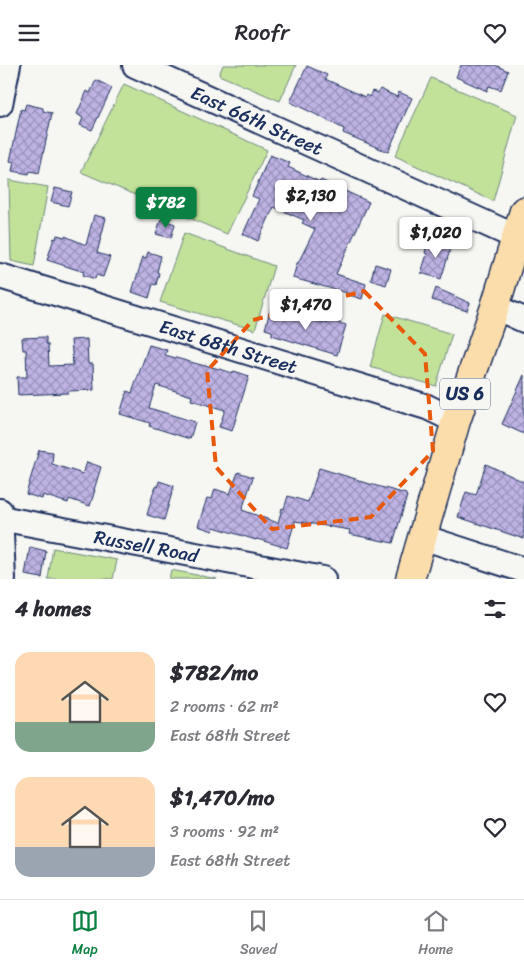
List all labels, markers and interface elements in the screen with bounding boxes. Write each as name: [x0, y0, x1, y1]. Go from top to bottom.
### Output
text: Roofr: [235, 13, 289, 52]
icon: menu: [15, 19, 43, 47]
icon: heart: [481, 19, 509, 47]
street label: East 66th Street: [186, 76, 329, 164]
pin: $2,130: [270, 179, 352, 222]
text: $2,130: [286, 181, 336, 210]
pin: $782: [136, 186, 196, 229]
text: $782: [147, 188, 185, 217]
pin: $1,020: [395, 217, 477, 259]
text: $1,020: [410, 218, 462, 247]
pin: $1,470: [265, 289, 347, 331]
text: $1,470: [280, 290, 332, 319]
street label: East 68th Street: [155, 309, 302, 383]
road number: US 6: [440, 379, 490, 409]
street label: Russell Road: [92, 520, 202, 572]
text: 4 homes: [15, 590, 91, 628]
icon: filters: [481, 595, 509, 623]
text: $782/mo: [170, 654, 258, 692]
icon: home: [55, 672, 115, 732]
icon: heart: [481, 688, 509, 716]
text: 2 rooms · 62 m²: [170, 692, 279, 721]
text: East 68th Street: [170, 721, 290, 750]
text: $1,470/mo: [170, 779, 274, 817]
icon: home: [55, 797, 115, 857]
icon: heart: [481, 813, 509, 841]
text: 3 rooms · 92 m²: [170, 817, 279, 846]
text: East 68th Street: [170, 846, 290, 875]
tab: Map: [71, 907, 99, 962]
tab: Saved: [240, 907, 277, 962]
tab: Home: [418, 907, 453, 962]

